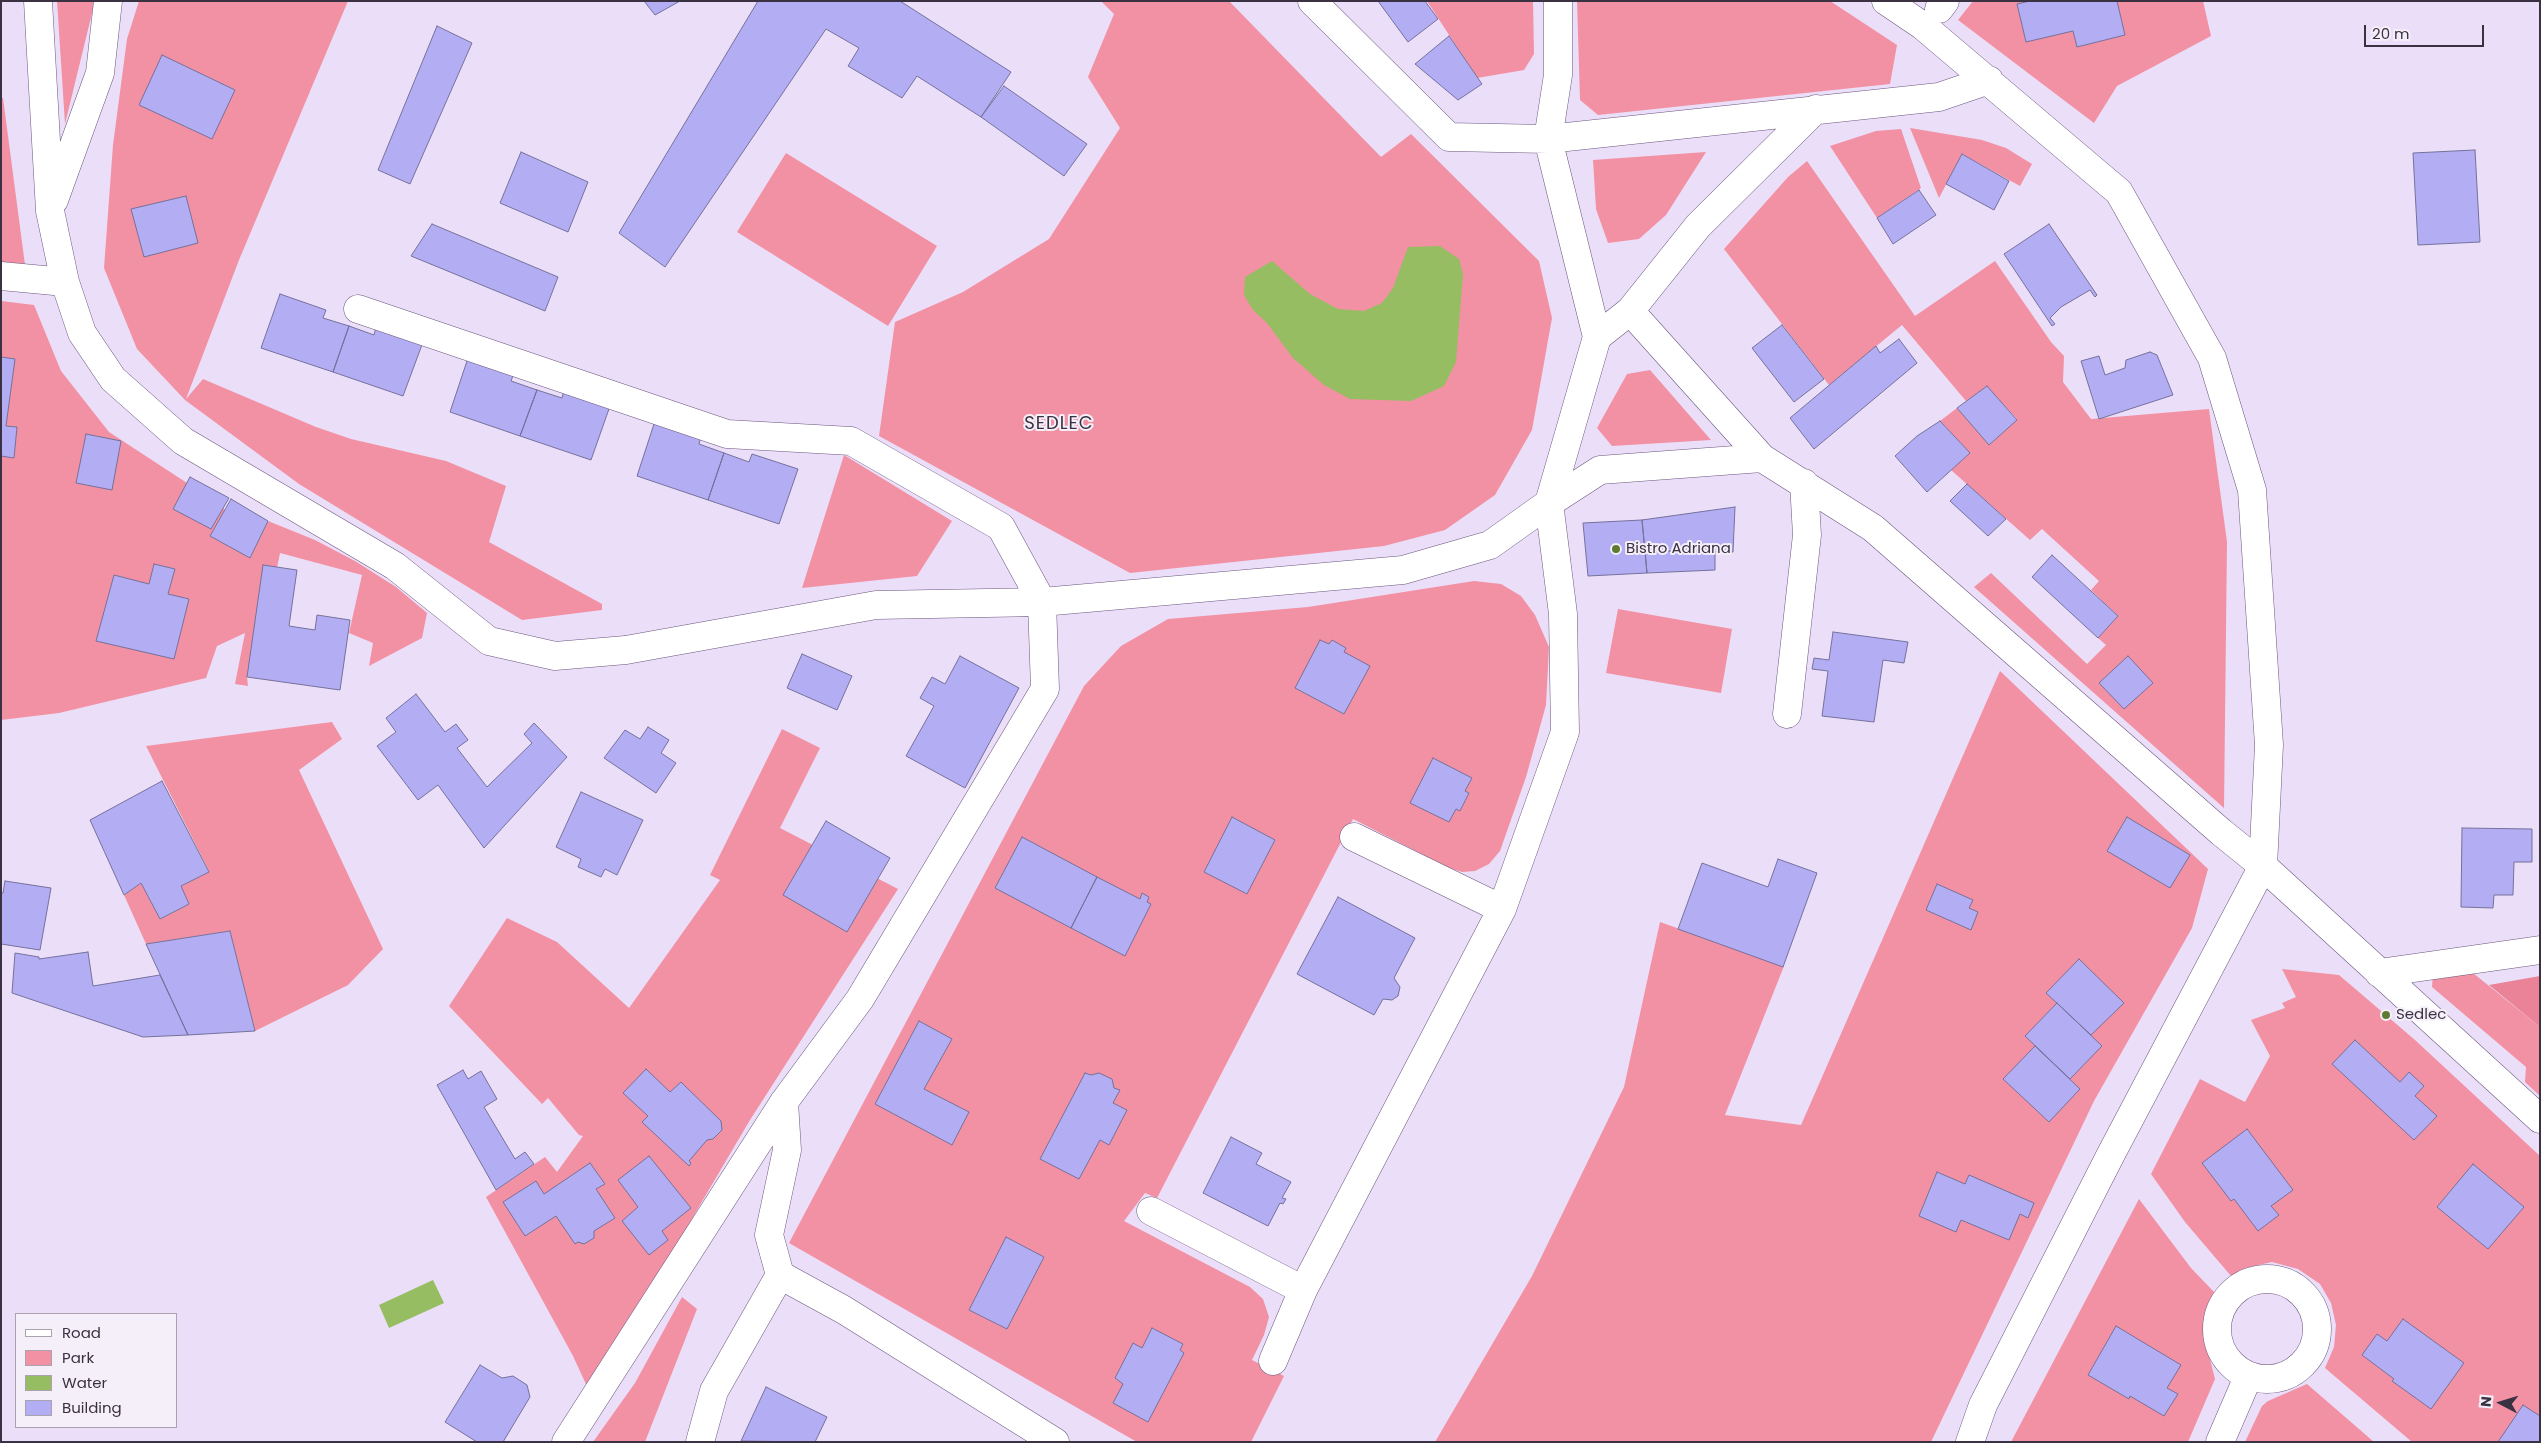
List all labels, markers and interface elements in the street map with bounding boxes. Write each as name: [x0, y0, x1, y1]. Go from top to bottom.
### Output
scale bar: [2366, 15, 2486, 47]
text: 20 m: [2372, 23, 2410, 44]
district label: SEDLEC: [1024, 413, 1094, 435]
place label: Bistro Adriana: [1626, 540, 1731, 558]
marker: Bistro Adriana: [1610, 543, 1622, 555]
place label: Sedlec: [2396, 1006, 2446, 1024]
marker: Sedlec: [2380, 1009, 2392, 1021]
legend: [15, 1313, 178, 1428]
text: Road: [62, 1322, 101, 1343]
text: Park: [62, 1347, 94, 1368]
text: Water: [62, 1372, 107, 1393]
north arrow: [2476, 1378, 2526, 1428]
text: N: [2476, 1396, 2496, 1408]
text: Building: [62, 1397, 122, 1418]

